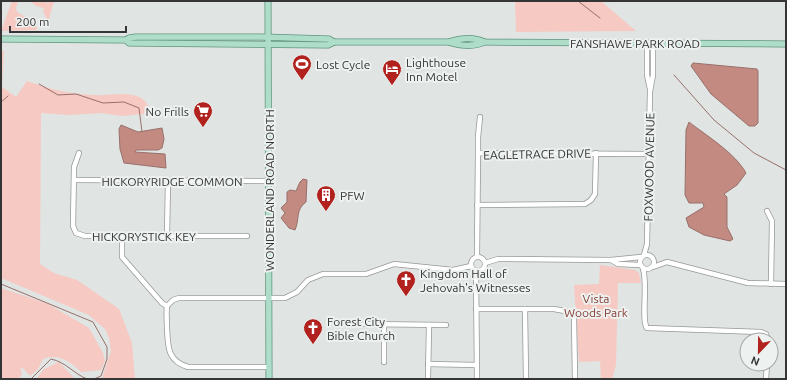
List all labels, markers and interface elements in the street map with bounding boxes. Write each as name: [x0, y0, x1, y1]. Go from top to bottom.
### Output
scale bar: [10, 8, 126, 34]
text: 200 m: [16, 15, 49, 28]
street label: FANSHAWE PARK ROAD: [570, 37, 700, 50]
sports icon: Lost Cycle: [291, 53, 313, 81]
place label: Lighthouse Inn Motel: [406, 56, 466, 83]
place label: Lost Cycle: [316, 58, 370, 71]
hotel icon: Lighthouse Inn Motel: [381, 58, 403, 86]
supermarket icon: No Frills: [192, 100, 214, 128]
place label: No Frills: [146, 105, 189, 118]
street label: WONDERLAND ROAD NORTH: [263, 109, 276, 271]
street label: FOXWOOD AVENUE: [642, 112, 656, 222]
street label: EAGLETRACE DRIVE: [483, 147, 591, 161]
street label: HICKORYRIDGE COMMON: [101, 175, 243, 188]
building icon: PFW: [315, 184, 337, 212]
place label: PFW: [340, 189, 365, 202]
street label: HICKORYSTICK KEY: [92, 230, 196, 243]
place label: Kingdom Hall of Jehovah's Witnesses: [420, 267, 531, 294]
church icon: Kingdom Hall of Jehovah's Witnesses: [395, 269, 417, 297]
park label: Vista Woods Park: [564, 292, 628, 319]
place label: Forest City Bible Church: [327, 315, 395, 342]
church icon: Forest City Bible Church: [302, 317, 324, 345]
north arrow: [739, 332, 779, 372]
text: N: [749, 354, 761, 368]

